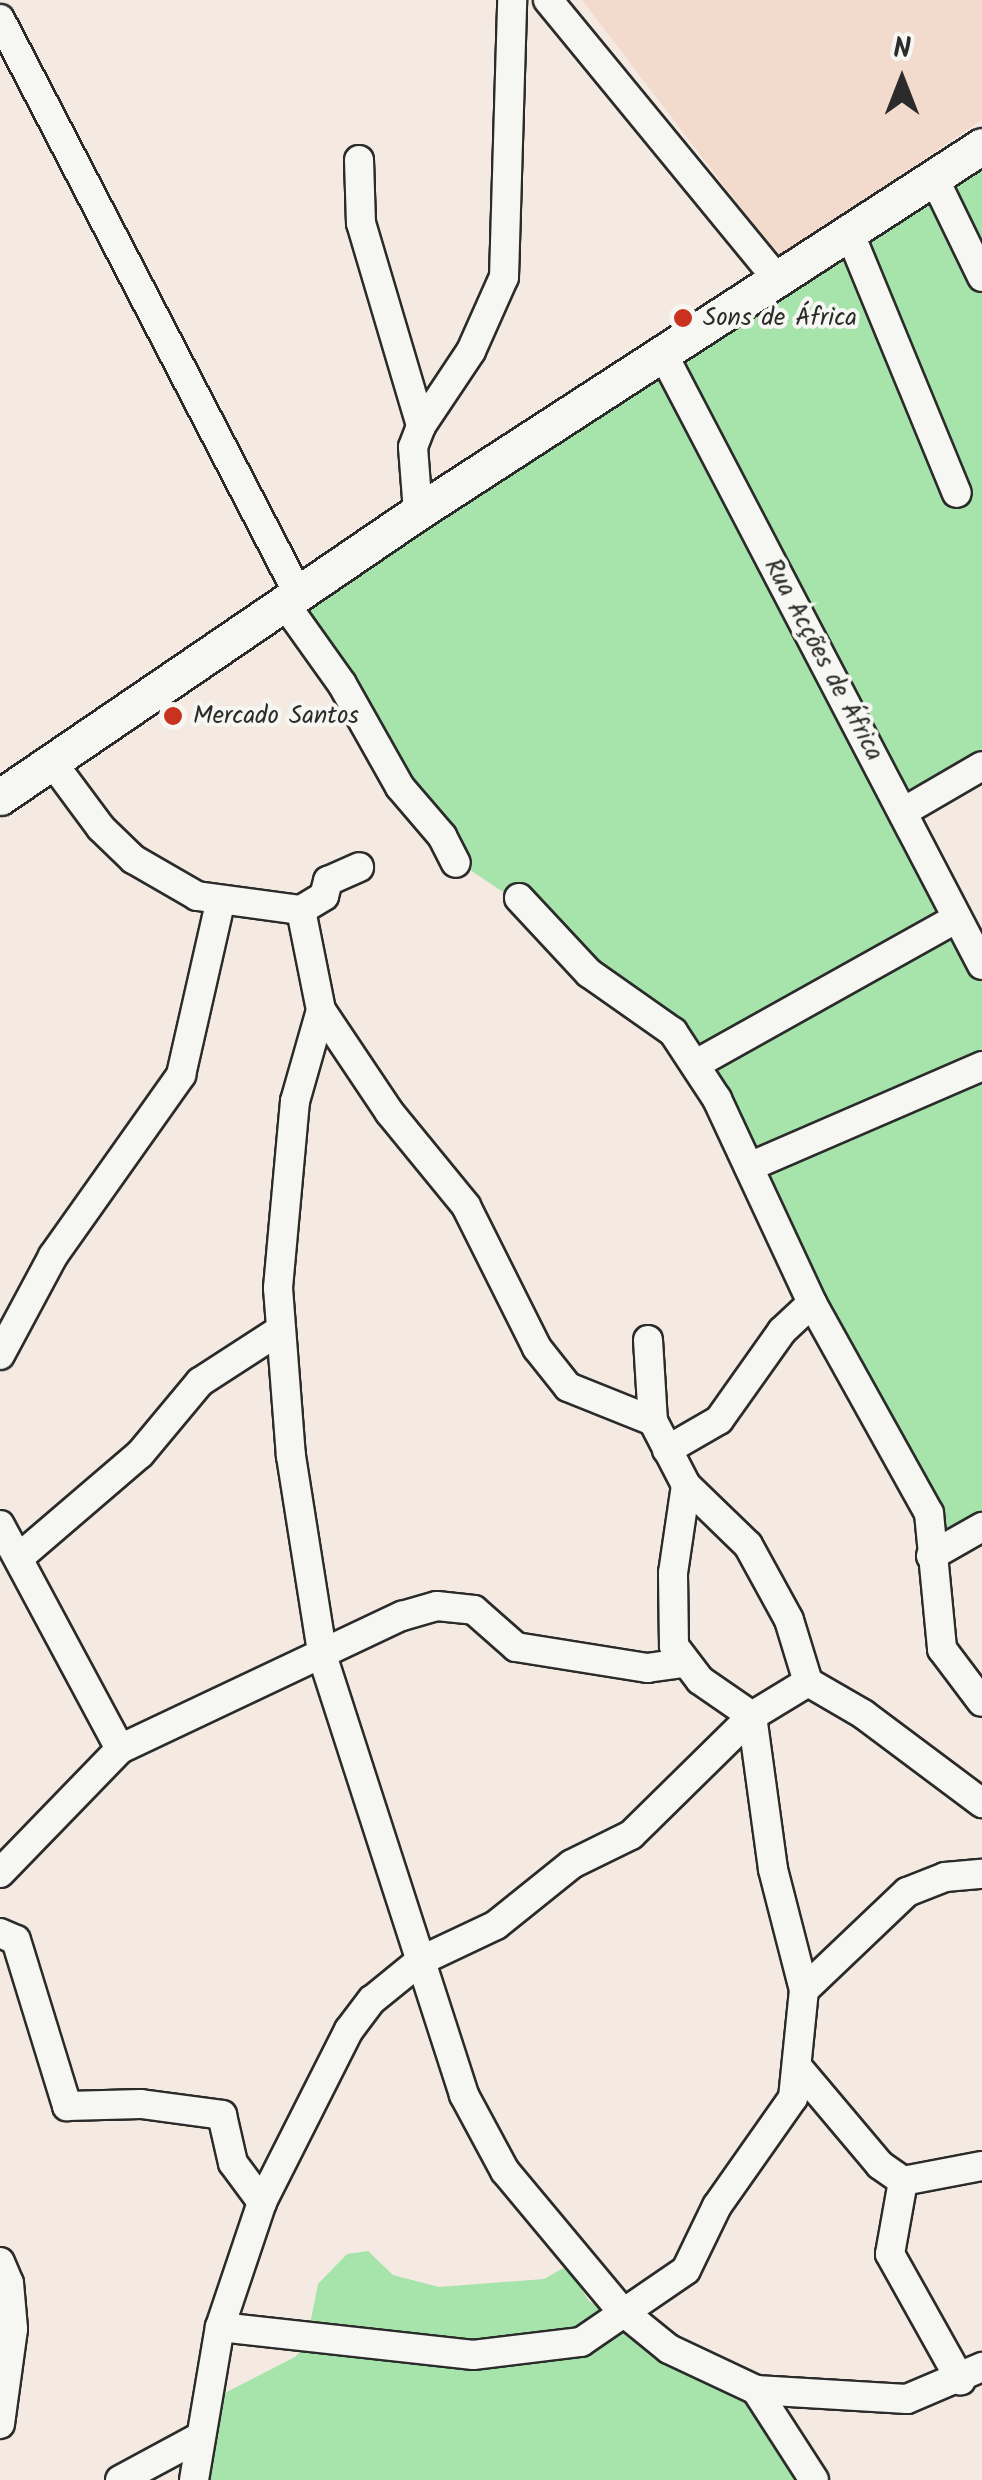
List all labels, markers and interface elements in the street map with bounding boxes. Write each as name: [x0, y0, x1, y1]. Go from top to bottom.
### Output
text: N: [893, 27, 911, 72]
north arrow: [852, 30, 952, 130]
place label: Sons de África: [703, 303, 857, 333]
marker: Sons de África: [672, 307, 694, 329]
street label: Rua Acções de África: [757, 554, 889, 766]
place label: Mercado Santos: [193, 701, 359, 731]
marker: Mercado Santos: [162, 705, 184, 727]

